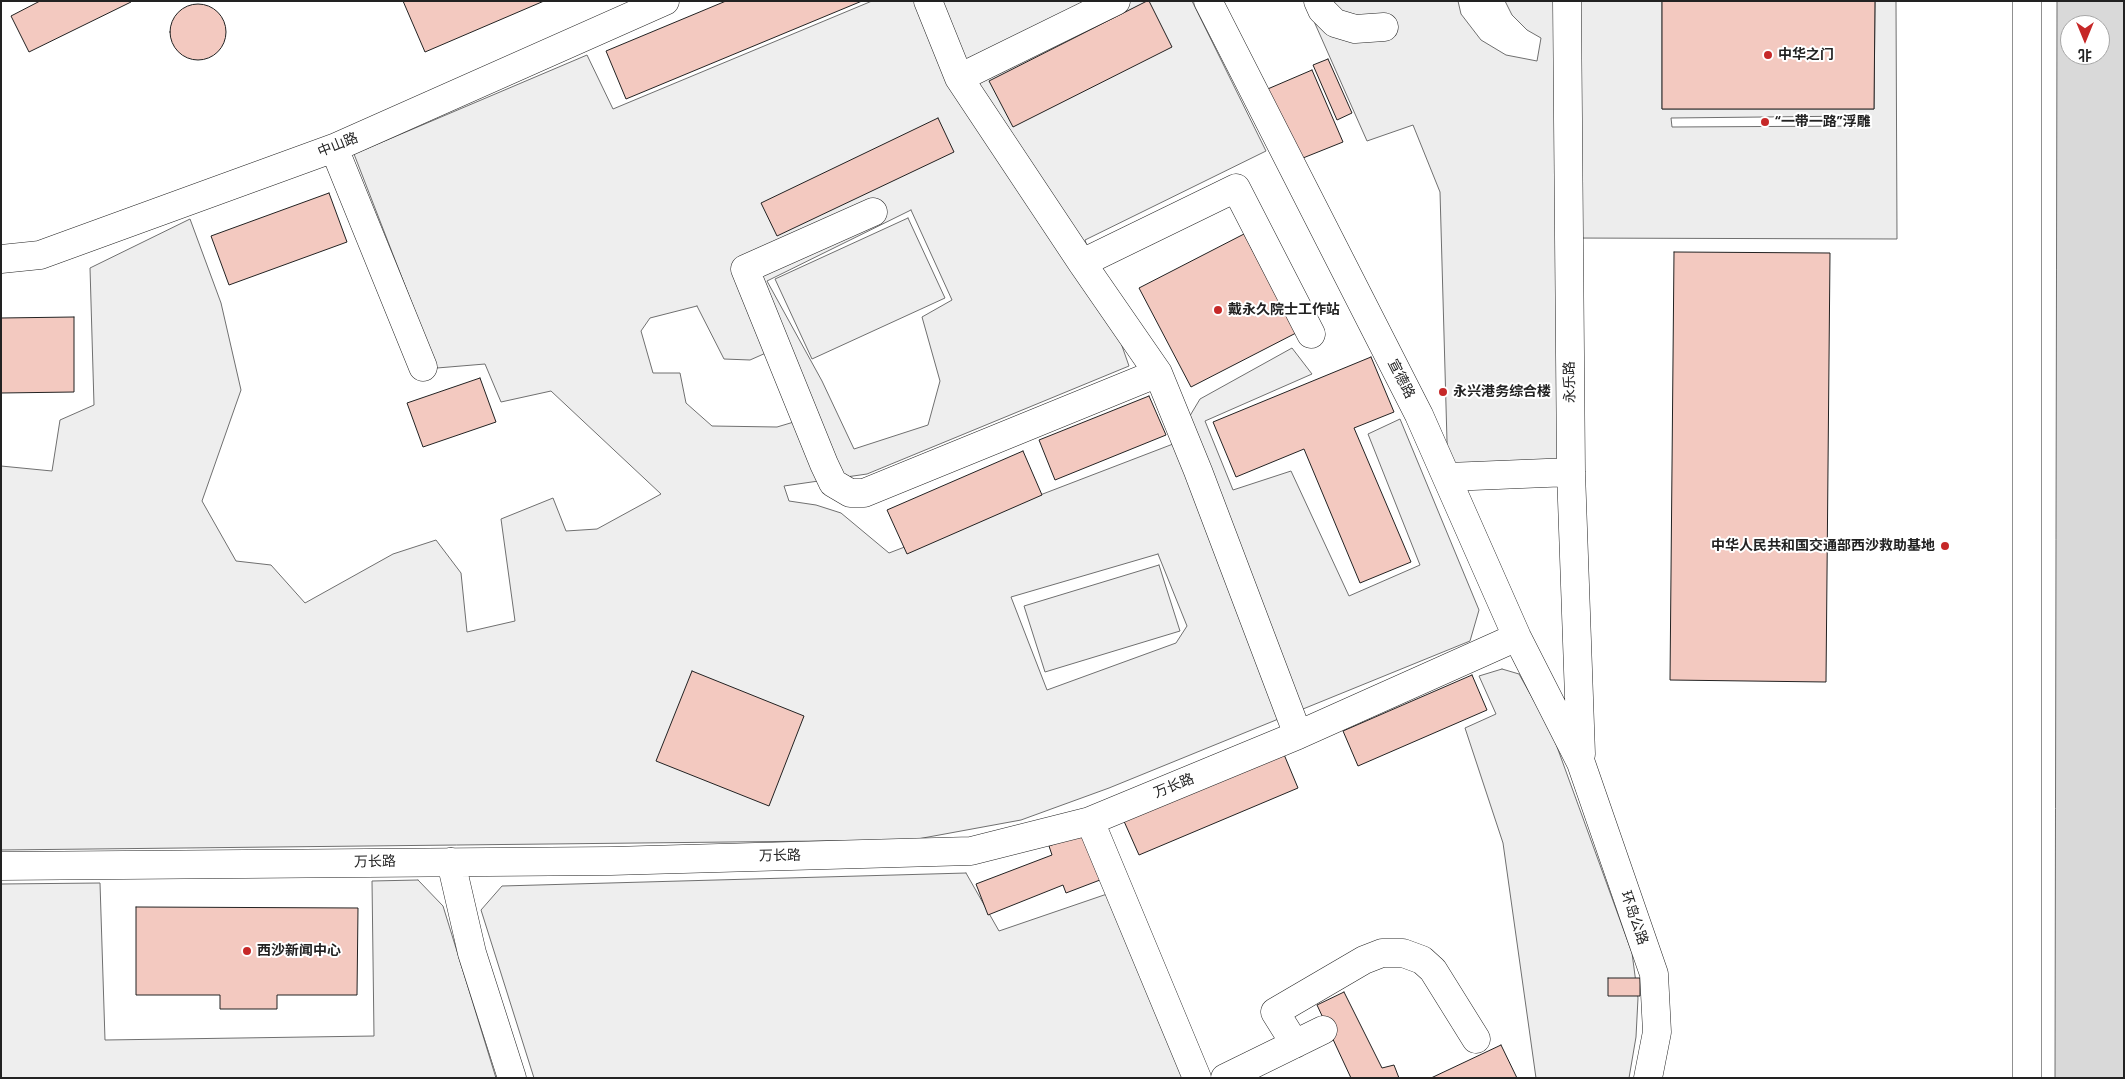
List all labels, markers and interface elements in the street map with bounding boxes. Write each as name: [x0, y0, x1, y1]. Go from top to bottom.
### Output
north arrow: [2060, 15, 2110, 65]
text: 北: [2078, 46, 2092, 63]
place label: 中华之门: [1778, 47, 1834, 63]
marker: 中华之门: [1762, 49, 1774, 61]
place label: “一带一路”浮雕: [1775, 114, 1871, 130]
marker: “一带一路”浮雕: [1759, 116, 1771, 128]
street label: 中山路: [315, 129, 361, 161]
place label: 戴永久院士工作站: [1228, 302, 1340, 318]
marker: 戴永久院士工作站: [1212, 304, 1224, 316]
street label: 宣德路: [1384, 356, 1418, 402]
street label: 永乐路: [1561, 361, 1579, 403]
place label: 永兴港务综合楼: [1453, 384, 1551, 400]
marker: 永兴港务综合楼: [1437, 386, 1449, 398]
place label: 中华人民共和国交通部西沙救助基地: [1711, 538, 1935, 554]
marker: 中华人民共和国交通部西沙救助基地: [1939, 540, 1951, 552]
street label: 万长路: [1151, 770, 1197, 802]
street label: 万长路: [759, 847, 801, 865]
street label: 万长路: [354, 853, 396, 871]
street label: 环岛公路: [1617, 889, 1651, 947]
place label: 西沙新闻中心: [257, 943, 341, 959]
marker: 西沙新闻中心: [241, 945, 253, 957]

